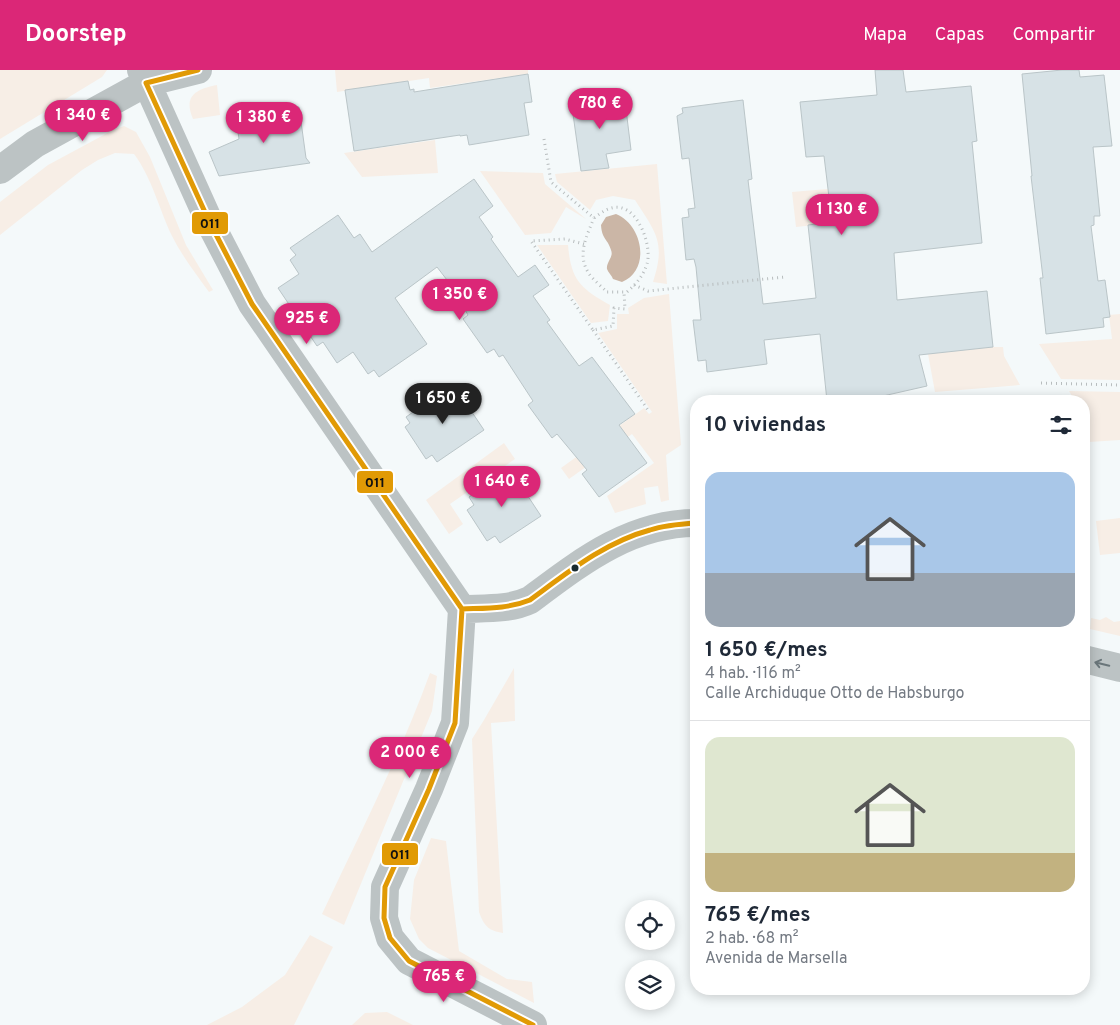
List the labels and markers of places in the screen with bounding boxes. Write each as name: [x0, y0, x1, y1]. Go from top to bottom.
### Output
pin: 780 €: [565, 88, 635, 130]
pin: 1 340 €: [37, 100, 129, 142]
pin: 1 380 €: [218, 102, 310, 144]
pin: 1 130 €: [796, 194, 888, 236]
pin: 1 350 €: [414, 278, 506, 321]
pin: 925 €: [272, 302, 342, 345]
pin: 1 650 €: [397, 382, 489, 425]
pin: 1 640 €: [456, 466, 548, 508]
unlabelled marker: [570, 563, 580, 573]
pin: 2 000 €: [364, 736, 456, 779]
pin: 765 €: [409, 960, 479, 1003]

